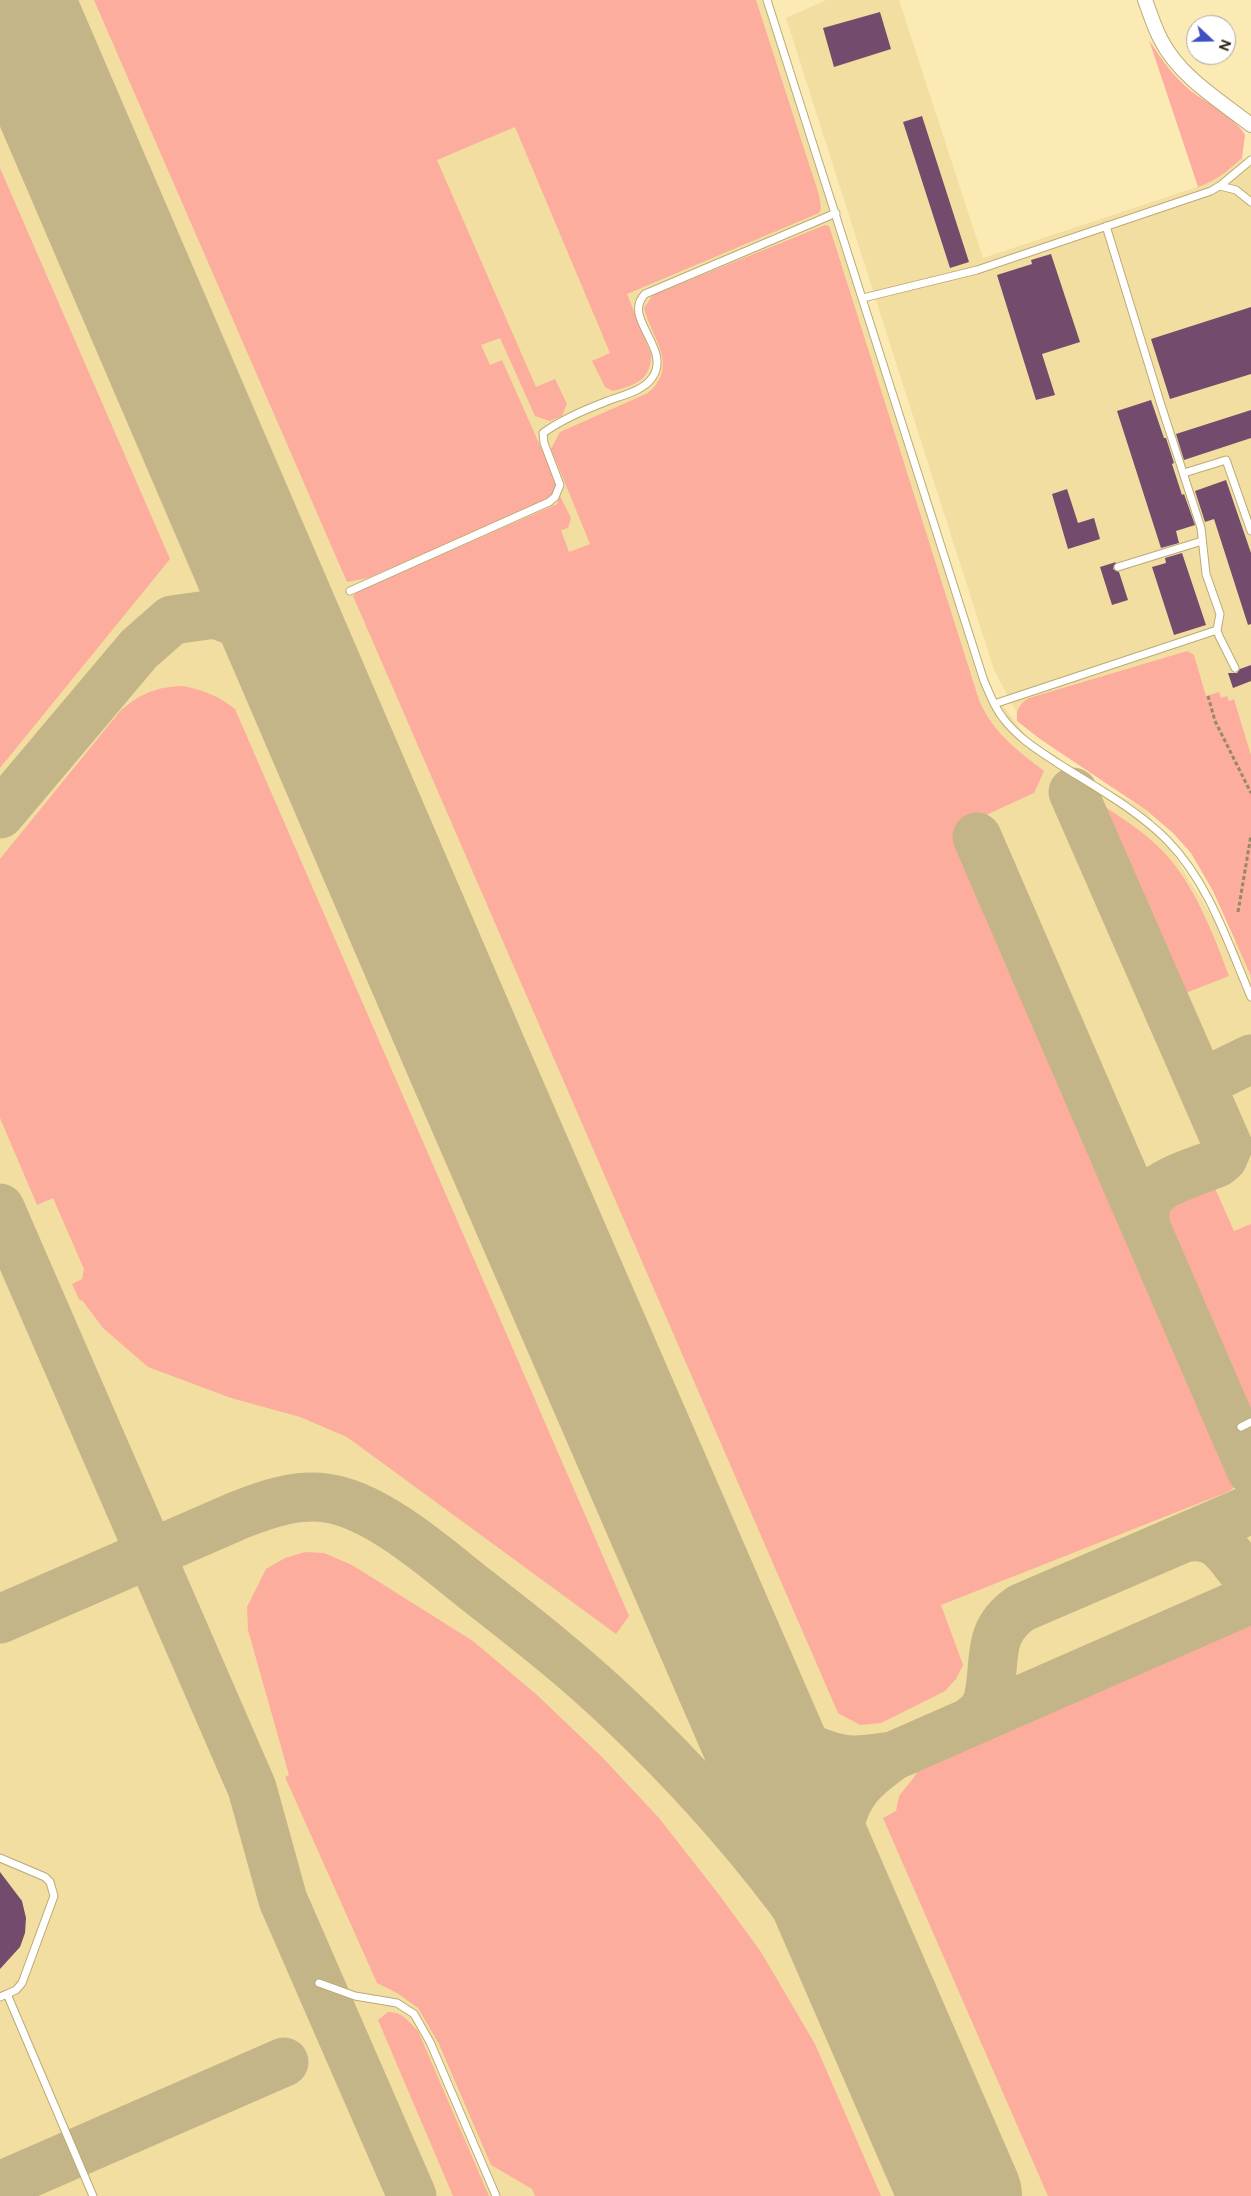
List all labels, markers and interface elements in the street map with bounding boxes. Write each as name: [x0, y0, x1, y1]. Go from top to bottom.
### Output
north arrow: [1186, 15, 1236, 65]
text: N: [1215, 37, 1234, 53]

